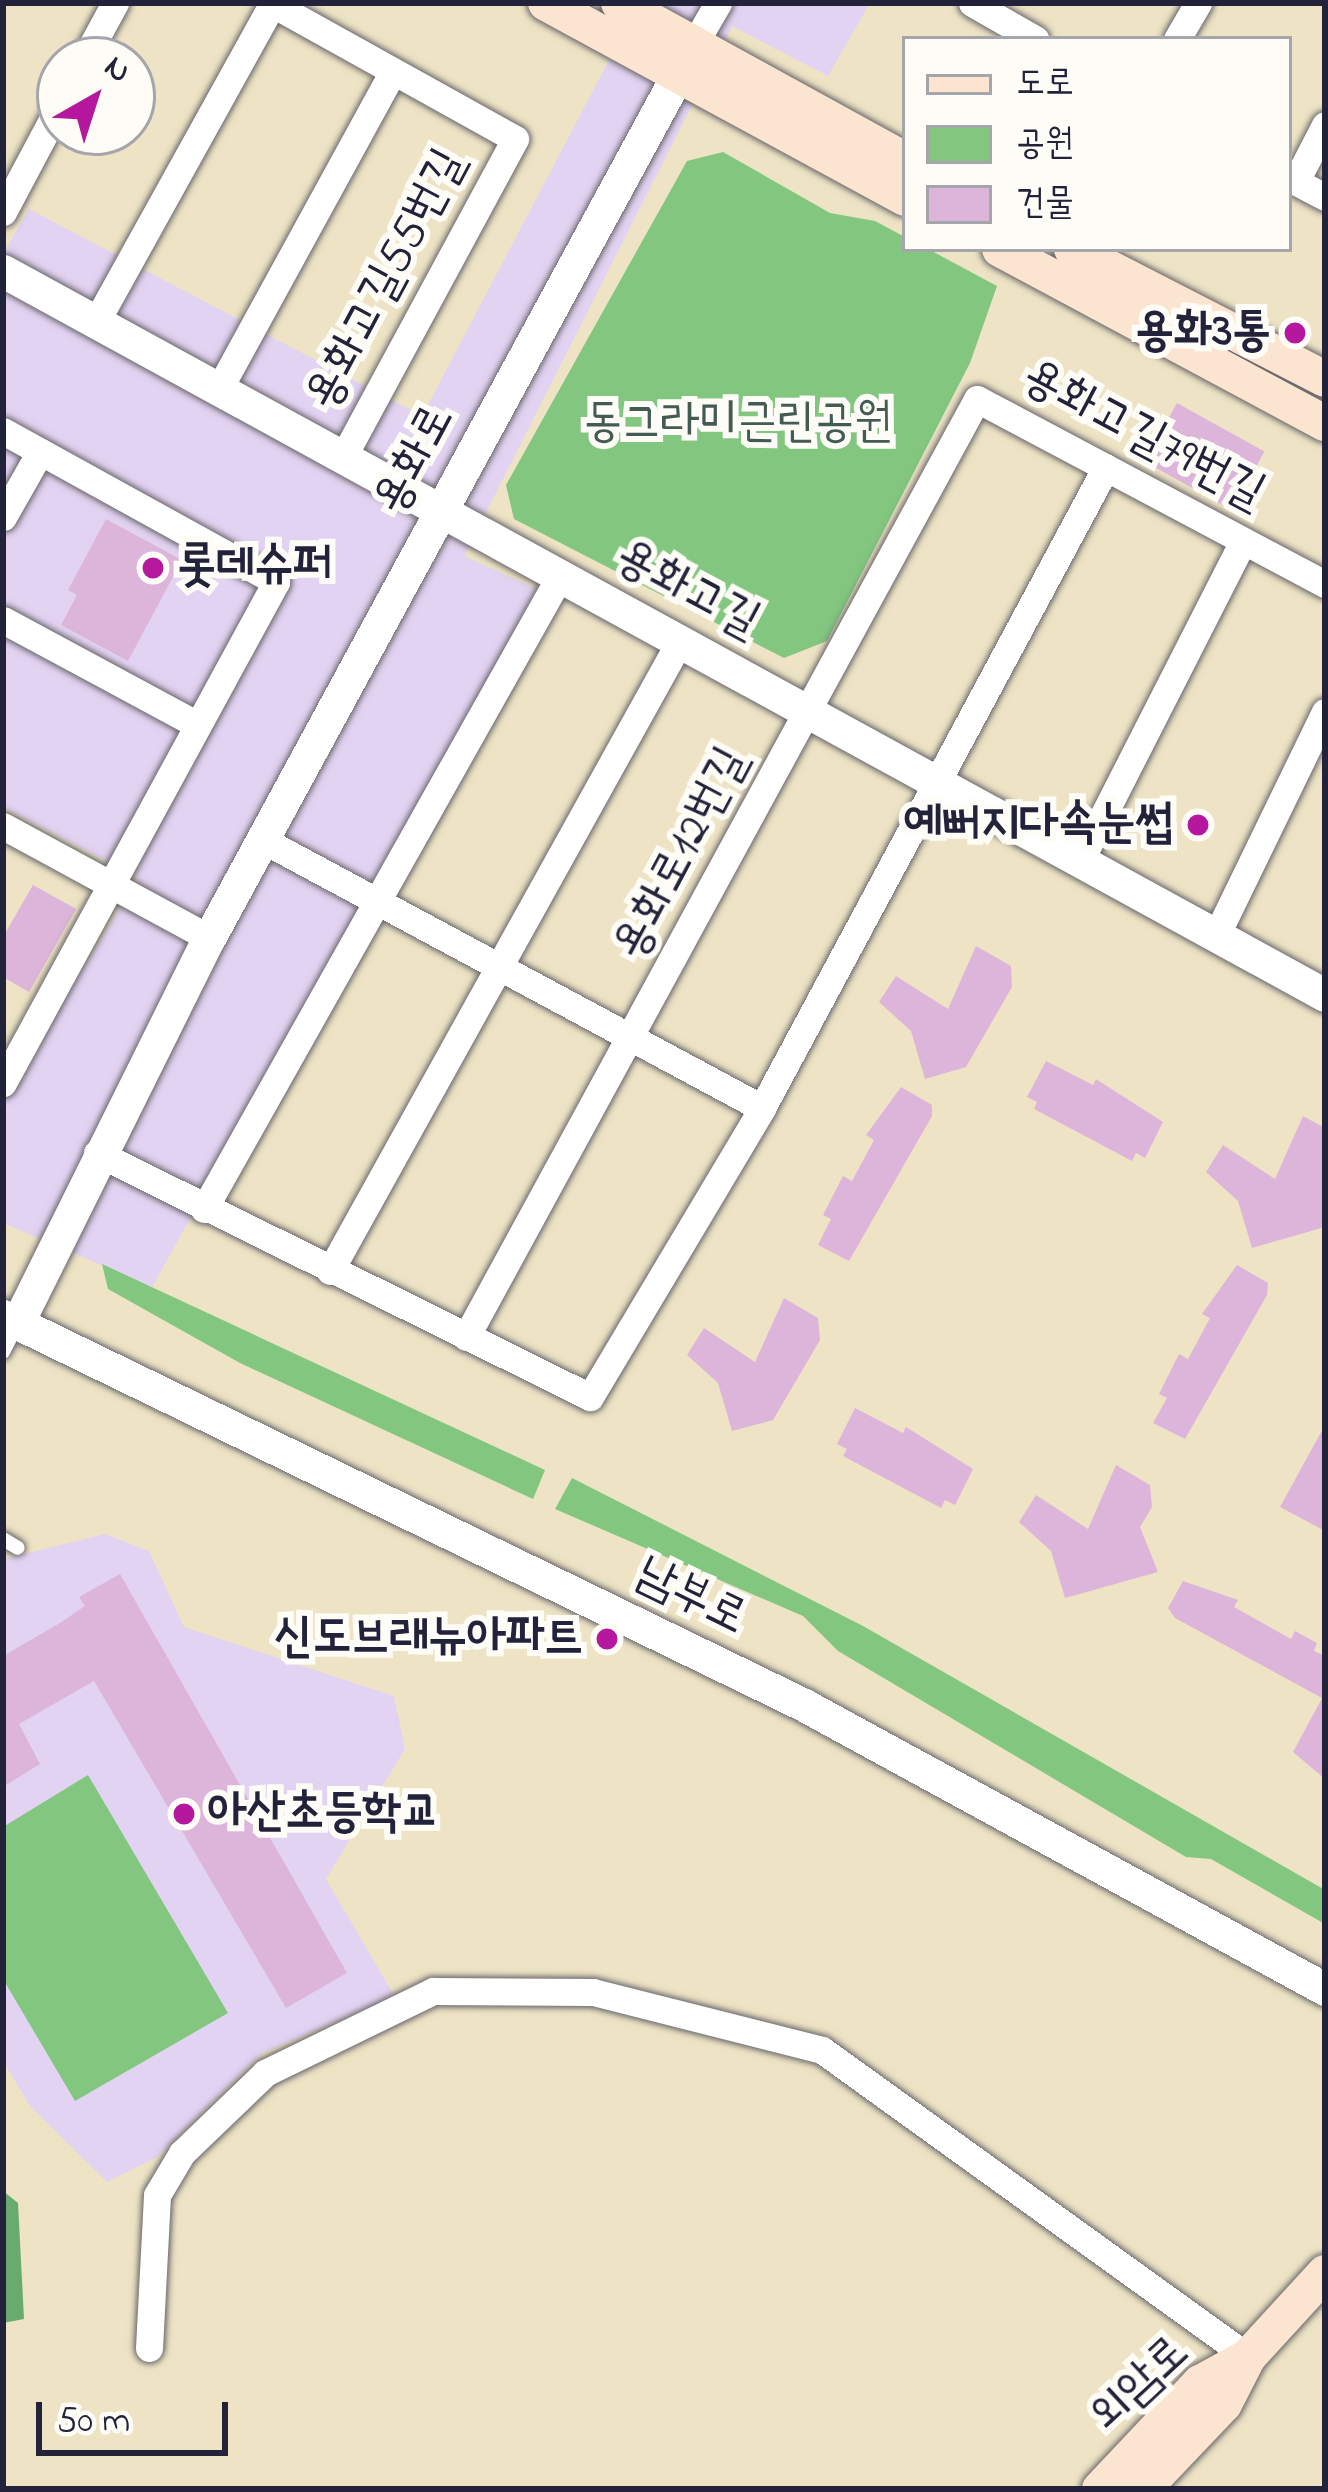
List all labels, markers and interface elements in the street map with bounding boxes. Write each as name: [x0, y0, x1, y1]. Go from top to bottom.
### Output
north arrow: [36, 36, 156, 156]
legend: [902, 36, 1292, 252]
text: N: [93, 45, 141, 96]
text: 도로: [1016, 58, 1074, 111]
text: 공원: [1016, 118, 1074, 171]
street label: 용화고길55번길: [294, 140, 480, 420]
text: 건물: [1016, 178, 1074, 231]
place label: 용화3통: [1135, 304, 1271, 362]
marker: 용화3통: [1282, 320, 1308, 346]
street label: 용화고길79번길: [1012, 348, 1274, 524]
street label: 용화로: [362, 395, 468, 525]
park label: 동그라미근린공원: [584, 395, 892, 453]
street label: 용화고길: [605, 528, 769, 652]
place label: 롯데슈퍼: [177, 539, 332, 597]
marker: 롯데슈퍼: [140, 555, 166, 581]
street label: 용화로12번길: [602, 738, 762, 970]
place label: 예뻐지다속눈썹: [904, 796, 1174, 854]
marker: 예뻐지다속눈썹: [1185, 812, 1211, 838]
street label: 남부로: [626, 1546, 756, 1648]
place label: 신도브래뉴아파트: [274, 1610, 583, 1668]
marker: 신도브래뉴아파트: [594, 1626, 620, 1652]
place label: 아산초등학교: [208, 1785, 440, 1843]
marker: 아산초등학교: [171, 1801, 197, 1827]
street label: 외암로: [1078, 2324, 1202, 2446]
scale bar: [42, 2378, 234, 2452]
text: 50 m: [57, 2396, 130, 2449]

